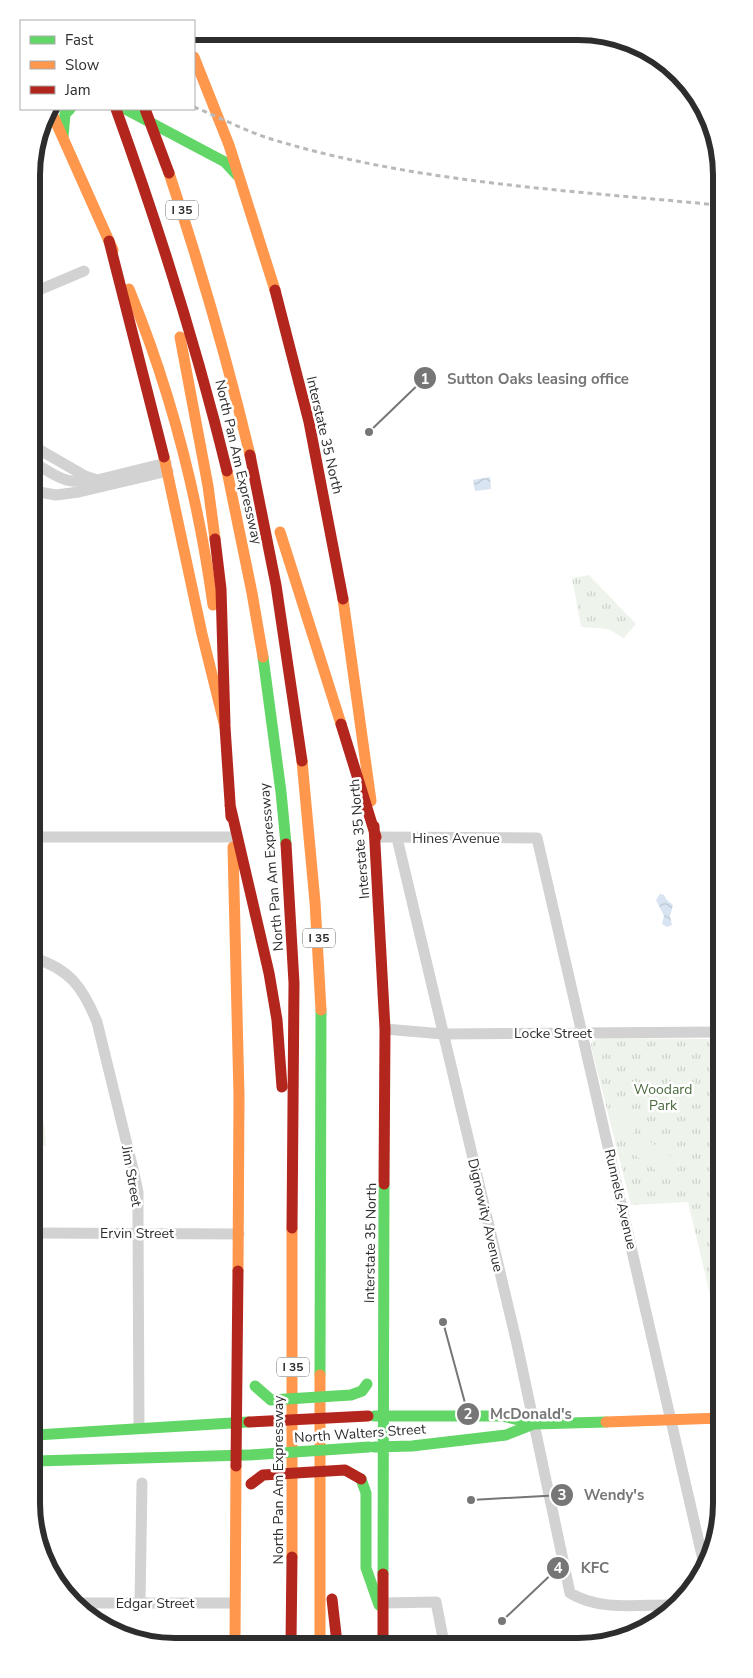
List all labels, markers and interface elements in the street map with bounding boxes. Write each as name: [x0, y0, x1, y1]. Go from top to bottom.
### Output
legend: [20, 20, 195, 110]
text: Fast: [65, 30, 94, 50]
text: Slow: [65, 55, 100, 75]
text: Jam: [64, 80, 91, 100]
road number: I 35: [166, 200, 198, 220]
callout: Sutton Oaks leasing office: [412, 363, 639, 393]
text: 1: [420, 369, 430, 389]
text: Sutton Oaks leasing office: [447, 369, 629, 389]
street label: Interstate 35 North: [302, 374, 347, 496]
street label: North Pan Am Expressway: [210, 378, 267, 547]
street label: Interstate 35 North: [345, 778, 374, 900]
street label: North Pan Am Expressway: [255, 781, 288, 952]
street label: Hines Avenue: [412, 829, 500, 848]
road number: I 35: [303, 928, 335, 948]
street label: Locke Street: [514, 1024, 592, 1043]
park label: Woodard Park: [634, 1080, 692, 1115]
street label: Jim Street: [117, 1143, 146, 1208]
street label: Runnels Avenue: [600, 1147, 641, 1251]
street label: Dignowity Avenue: [463, 1156, 508, 1274]
street label: Interstate 35 North: [360, 1183, 381, 1303]
street label: Ervin Street: [100, 1224, 174, 1243]
road number: I 35: [277, 1358, 309, 1376]
street label: North Pan Am Expressway: [269, 1395, 288, 1564]
callout: McDonald's: [455, 1399, 582, 1429]
text: 2: [463, 1404, 473, 1424]
text: McDonald's: [490, 1404, 572, 1424]
street label: North Walters Street: [294, 1419, 427, 1448]
callout: Wendy's: [549, 1480, 655, 1510]
text: 3: [557, 1485, 567, 1505]
text: Wendy's: [584, 1485, 644, 1505]
callout: KFC: [546, 1553, 619, 1583]
text: 4: [553, 1558, 563, 1578]
text: KFC: [581, 1558, 609, 1578]
street label: Edgar Street: [116, 1594, 194, 1613]

